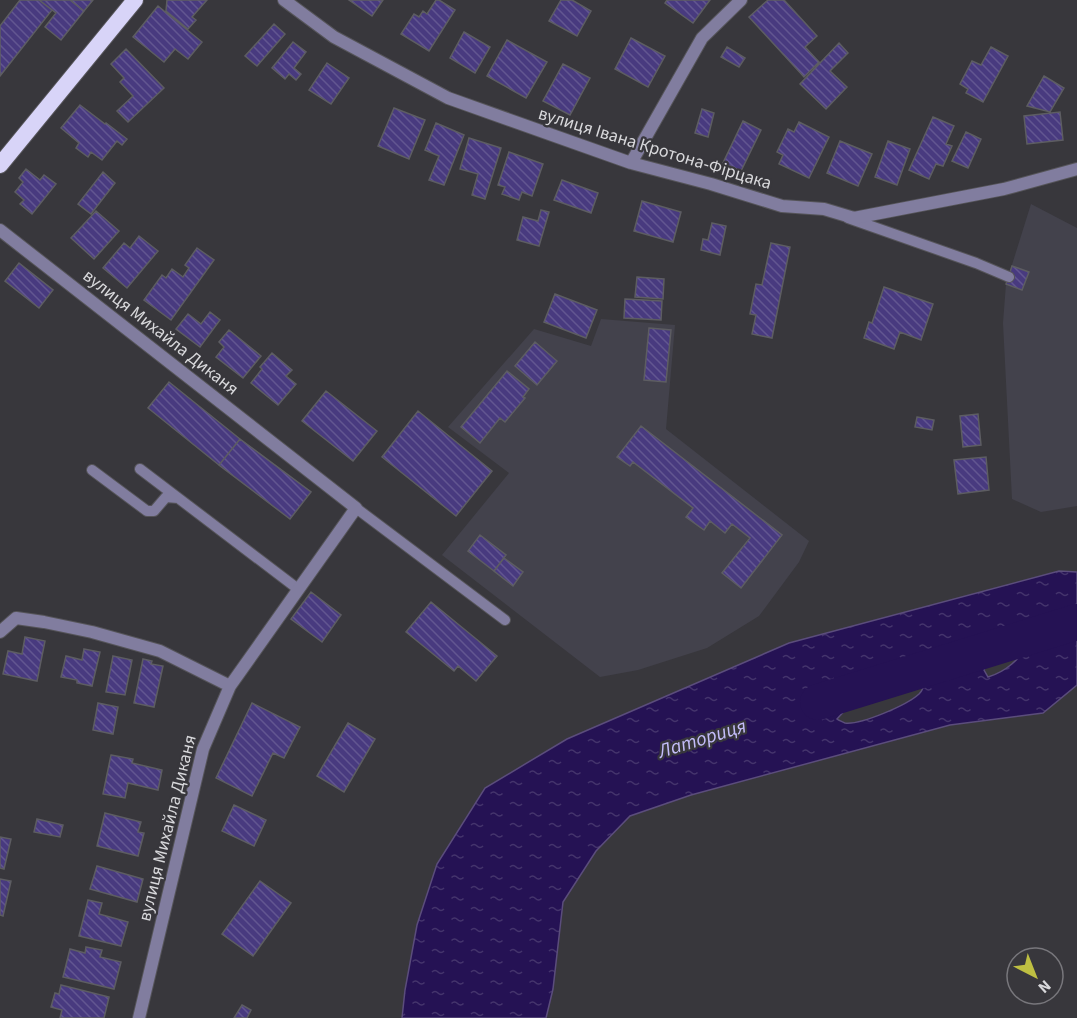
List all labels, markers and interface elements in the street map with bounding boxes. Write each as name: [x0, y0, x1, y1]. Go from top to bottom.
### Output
street label: вулиця Івана Кротона-Фірцака: [535, 101, 775, 196]
street label: вулиця Михайла Диканя: [78, 264, 244, 401]
water label: Латориця: [654, 712, 750, 766]
street label: вулиця Михайла Диканя: [132, 732, 203, 924]
north arrow: [1005, 946, 1065, 1006]
text: N: [1033, 975, 1056, 998]

